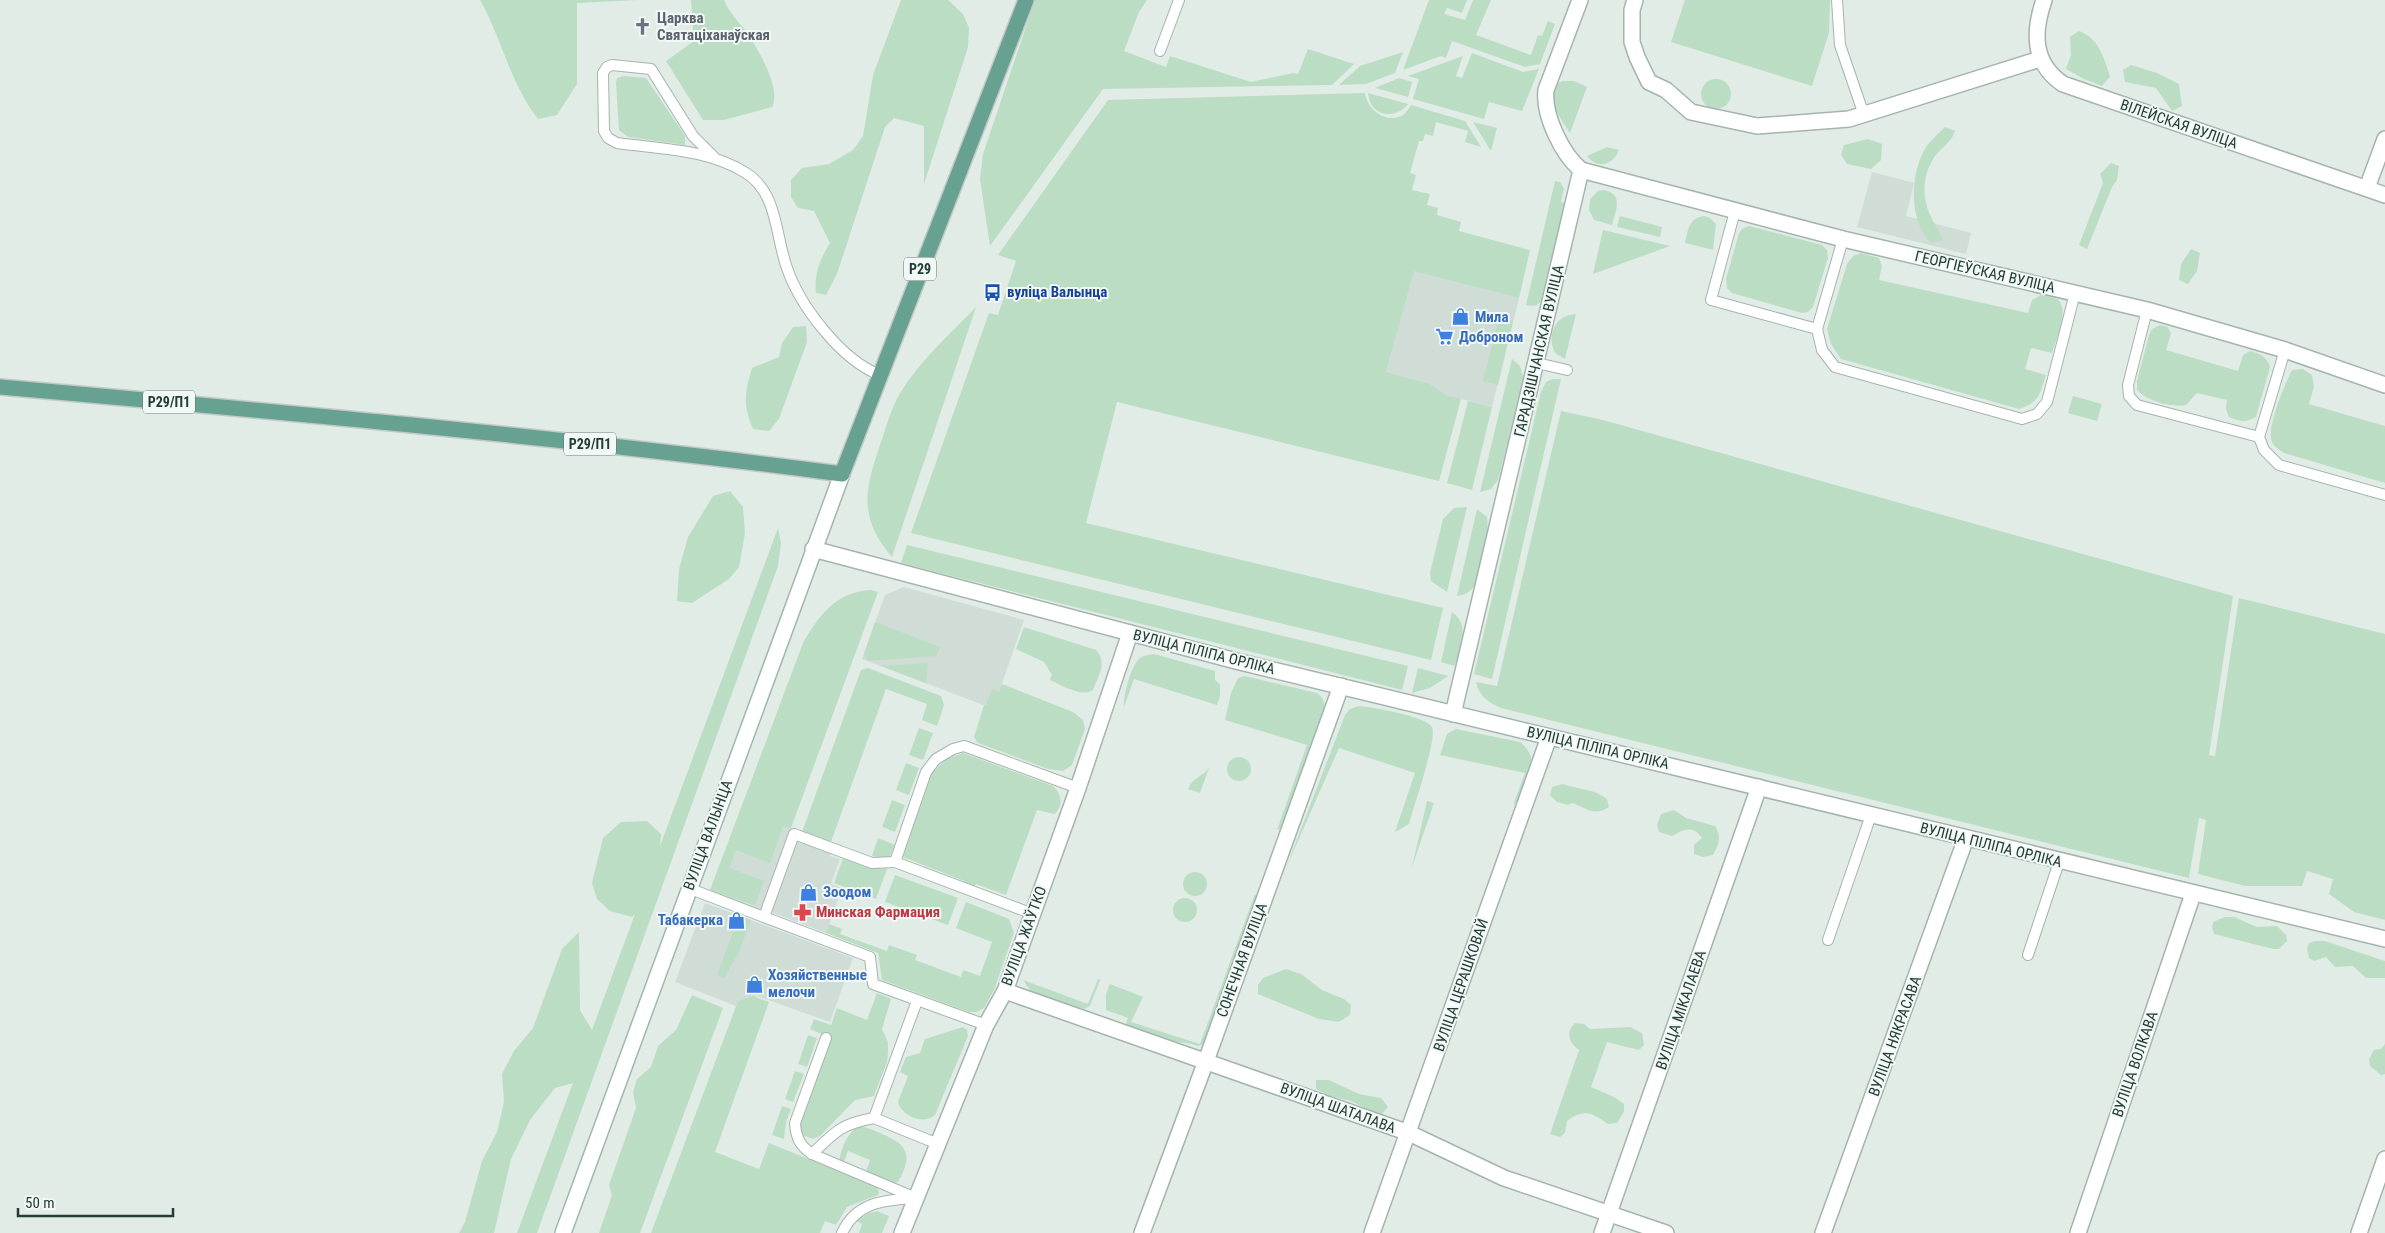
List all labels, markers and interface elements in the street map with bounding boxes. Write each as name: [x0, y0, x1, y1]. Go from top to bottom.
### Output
place label: Царква Святаціханаўская: [657, 9, 770, 44]
church icon: Царква Святаціханаўская: [633, 17, 653, 37]
street label: ВІЛЕЙСКАЯ ВУЛІЦА: [2118, 96, 2240, 153]
street label: ГЕОРГІЕЎСКАЯ ВУЛІЦА: [1913, 247, 2057, 297]
road number: Р29: [904, 258, 936, 280]
street label: ГАРАДЗІШЧАНСКАЯ ВУЛІЦА: [1510, 263, 1568, 439]
bus stop icon: вуліца Валынца: [983, 282, 1003, 302]
place label: вуліца Валынца: [1007, 283, 1107, 301]
shop icon: Мила: [1451, 307, 1471, 327]
place label: Мила: [1475, 308, 1508, 326]
supermarket icon: Доброном: [1435, 327, 1455, 347]
place label: Доброном: [1459, 328, 1524, 346]
road number: Р29/П1: [143, 391, 195, 414]
road number: Р29/П1: [564, 432, 616, 456]
street label: ВУЛІЦА ПІЛІПА ОРЛІКА: [1131, 626, 1277, 678]
street label: ВУЛІЦА ПІЛІПА ОРЛІКА: [1525, 723, 1671, 773]
street label: ВУЛІЦА ВАЛЫНЦА: [680, 777, 736, 893]
street label: ВУЛІЦА ПІЛІПА ОРЛІКА: [1918, 819, 2064, 871]
shop icon: Зоодом: [799, 882, 819, 902]
place label: Зоодом: [823, 883, 871, 901]
street label: ВУЛІЦА ЖАЎТКО: [998, 884, 1050, 988]
street label: СОНЕЧНАЯ ВУЛІЦА: [1213, 900, 1271, 1020]
pharmacy icon: Минская Фармация: [792, 902, 812, 922]
place label: Минская Фармация: [816, 903, 940, 921]
shop icon: Табакерка: [727, 910, 747, 930]
place label: Табакерка: [658, 911, 723, 929]
street label: ВУЛІЦА ЦЕРАШКОВАЙ: [1430, 916, 1492, 1054]
street label: ВУЛІЦА МІКАЛАЕВА: [1652, 948, 1710, 1072]
place label: Хозяйственные мелочи: [768, 966, 867, 1001]
street label: ВУЛІЦА НЯКРАСАВА: [1865, 973, 1925, 1099]
shop icon: Хозяйственные мелочи: [744, 974, 764, 994]
street label: ВУЛІЦА ВОЛКАВА: [2108, 1008, 2162, 1119]
street label: ВУЛІЦА ШАТАЛАВА: [1278, 1079, 1399, 1137]
scale bar: [18, 1186, 172, 1218]
text: 50 m: [25, 1194, 55, 1212]

